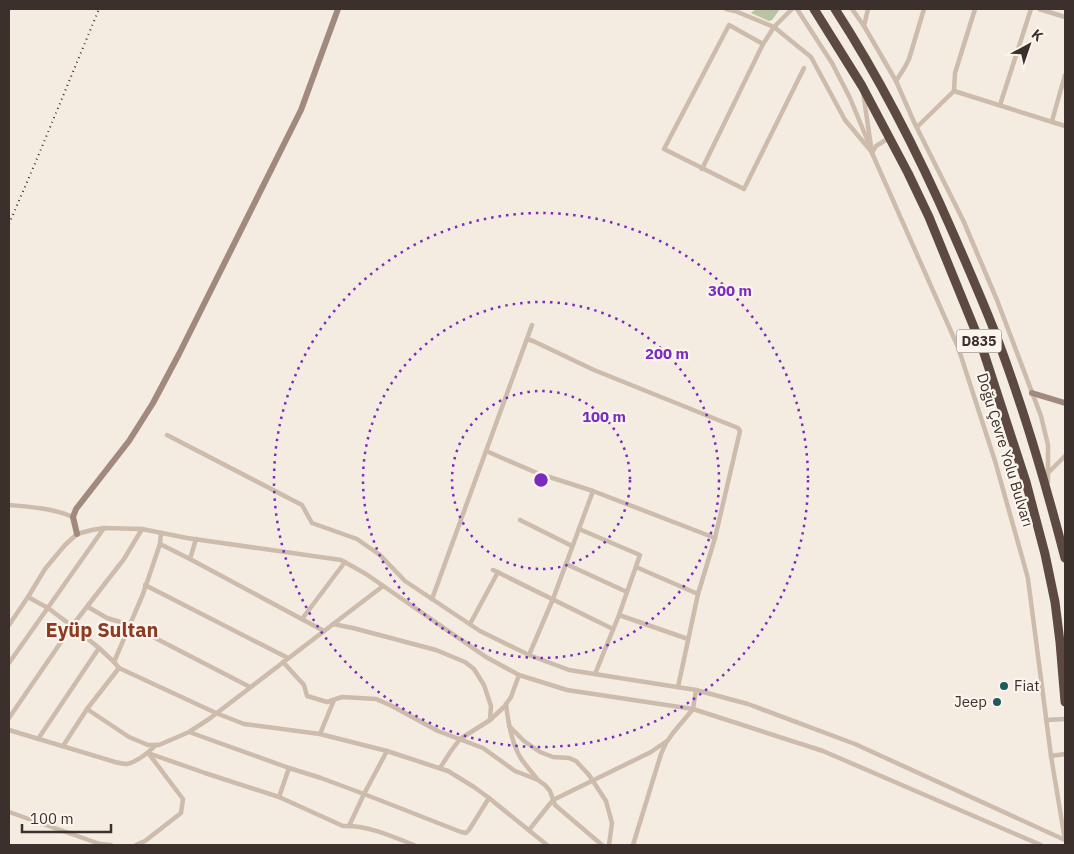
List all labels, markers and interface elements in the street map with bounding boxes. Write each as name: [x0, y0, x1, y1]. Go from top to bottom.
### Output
north arrow: [1004, 20, 1054, 70]
text: K: [1028, 25, 1047, 45]
text: 300 m: [708, 281, 752, 300]
road number: D835: [956, 330, 1002, 352]
text: 200 m: [645, 344, 689, 363]
street label: Doğu Çevre Yolu Bulvarı: [973, 371, 1038, 529]
text: 100 m: [582, 407, 626, 426]
centre of rings: [532, 471, 550, 489]
district label: Eyüp Sultan: [46, 616, 158, 643]
place label: Fiat: [1014, 676, 1039, 695]
marker: Fiat: [998, 680, 1010, 692]
place label: Jeep: [954, 692, 987, 711]
marker: Jeep: [991, 696, 1003, 708]
scale bar: [22, 802, 111, 834]
text: 100 m: [30, 809, 74, 828]

